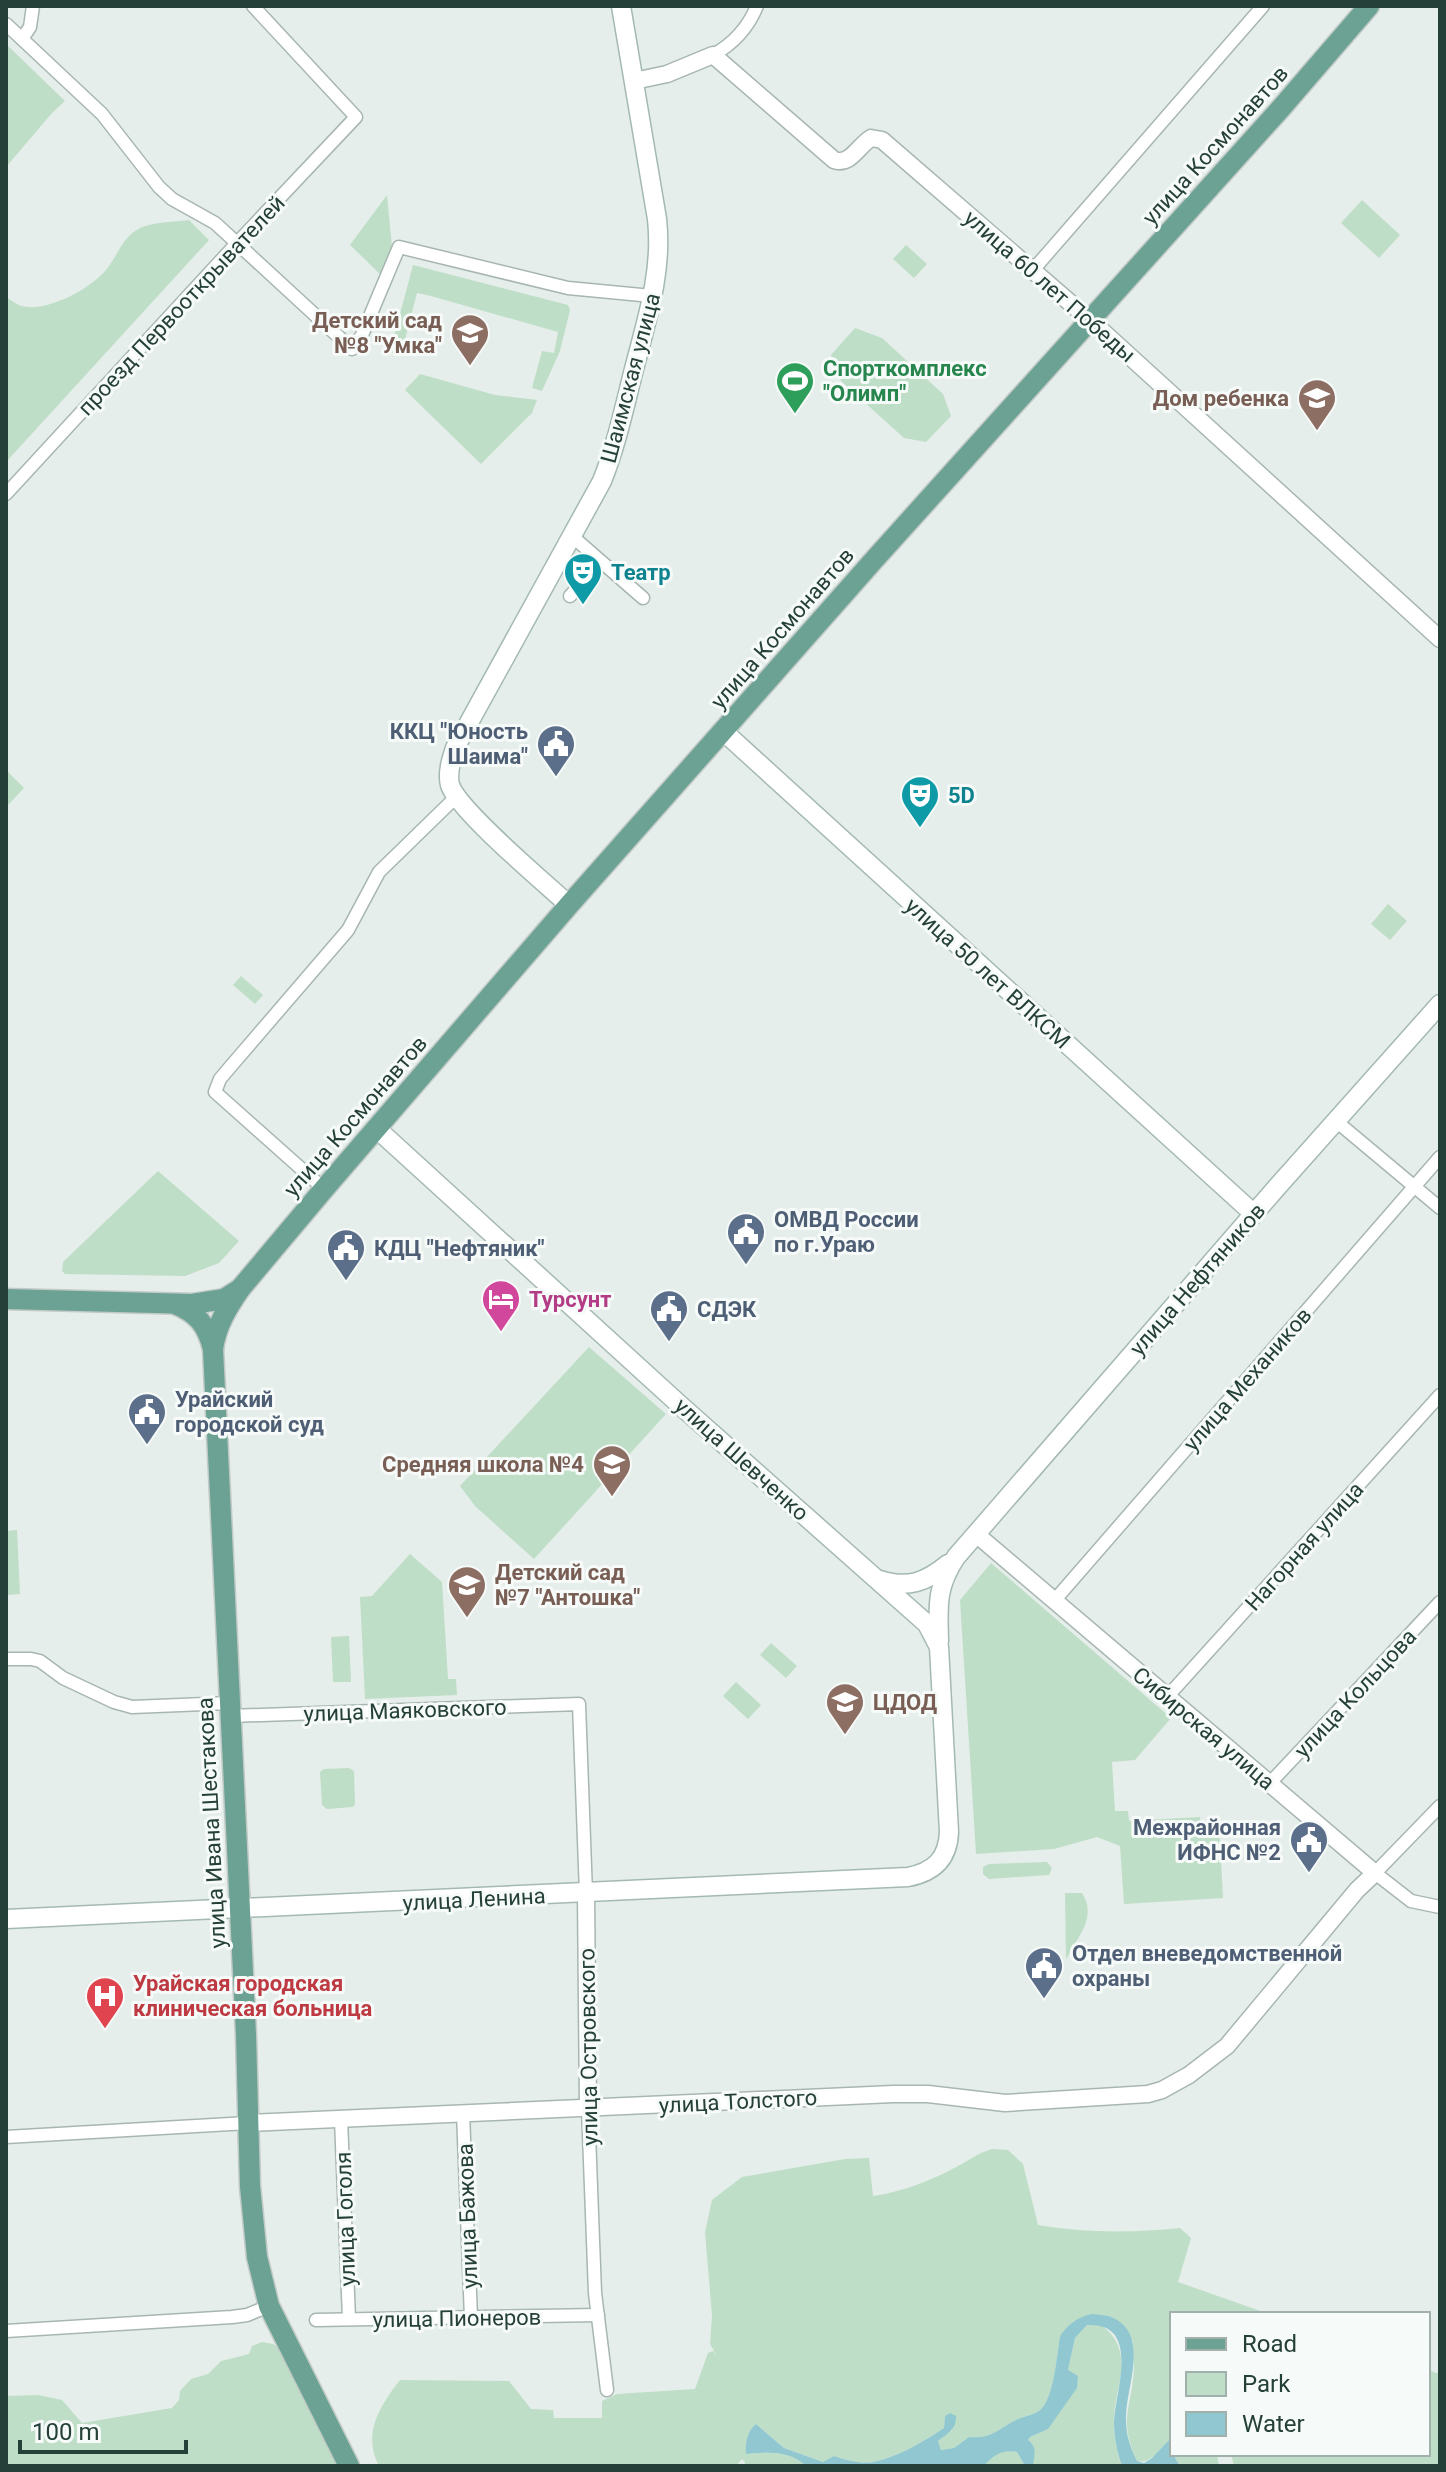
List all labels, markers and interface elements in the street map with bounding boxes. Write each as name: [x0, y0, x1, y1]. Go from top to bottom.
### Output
street label: улица Космонавтов: [1138, 61, 1293, 230]
street label: проезд Первооткрывателей: [73, 190, 290, 420]
street label: улица 60 лет Победы: [959, 205, 1140, 368]
street label: Шаимская улица: [596, 290, 665, 466]
place label: Детский сад №8 "Умка": [312, 308, 442, 358]
school or university icon: Детский сад №8 "Умка": [449, 312, 491, 367]
place label: Спорткомплекс "Олимп": [823, 356, 987, 406]
sports icon: Спорткомплекс "Олимп": [774, 360, 816, 415]
school or university icon: Дом ребенка: [1296, 377, 1338, 432]
place label: Дом ребенка: [1153, 386, 1289, 411]
street label: улица Космонавтов: [706, 543, 859, 714]
theatre icon: Театр: [562, 551, 604, 606]
place label: Театр: [611, 560, 671, 585]
place label: ККЦ "Юность Шаима": [390, 719, 528, 769]
public building icon: ККЦ "Юность Шаима": [535, 723, 577, 778]
theatre icon: 5D: [899, 774, 941, 829]
place label: 5D: [948, 783, 975, 808]
street label: улица 50 лет ВЛКСМ: [900, 893, 1075, 1054]
street label: улица Космонавтов: [279, 1031, 432, 1202]
street label: улица Нефтяников: [1125, 1198, 1270, 1360]
place label: ОМВД России по г.Ураю: [774, 1207, 919, 1257]
public building icon: ОМВД России по г.Ураю: [725, 1211, 767, 1266]
public building icon: КДЦ "Нефтяник": [325, 1227, 367, 1282]
place label: КДЦ "Нефтяник": [374, 1236, 545, 1261]
hotel icon: Турсунт: [480, 1278, 522, 1333]
place label: Турсунт: [529, 1287, 611, 1312]
public building icon: СДЭК: [648, 1288, 690, 1343]
place label: СДЭК: [697, 1297, 757, 1322]
street label: улица Механиков: [1178, 1303, 1316, 1456]
place label: Урайский городской суд: [175, 1387, 324, 1437]
public building icon: Урайский городской суд: [126, 1391, 168, 1446]
street label: улица Шевченко: [670, 1393, 814, 1526]
school or university icon: Средняя школа №4: [591, 1443, 633, 1498]
place label: Средняя школа №4: [382, 1452, 584, 1477]
street label: Нагорная улица: [1240, 1477, 1369, 1616]
place label: Детский сад №7 "Антошка": [495, 1560, 640, 1610]
school or university icon: Детский сад №7 "Антошка": [446, 1564, 488, 1619]
street label: улица Кольцова: [1289, 1624, 1421, 1763]
street label: Сибирская улица: [1128, 1662, 1280, 1795]
school or university icon: ЦДОД: [824, 1681, 866, 1736]
place label: ЦДОД: [873, 1690, 938, 1715]
street label: улица Маяковского: [303, 1694, 507, 1727]
street label: улица Ивана Шестакова: [192, 1697, 231, 1949]
place label: Межрайонная ИФНС №2: [1133, 1815, 1281, 1865]
public building icon: Межрайонная ИФНС №2: [1288, 1819, 1330, 1874]
street label: улица Ленина: [402, 1883, 546, 1916]
place label: Отдел вневедомственной охраны: [1072, 1941, 1342, 1991]
public building icon: Отдел вневедомственной охраны: [1023, 1945, 1065, 2000]
street label: улица Островского: [574, 1948, 603, 2146]
place label: Урайская городская клиническая больница: [133, 1971, 373, 2021]
hospital icon: Урайская городская клиническая больница: [84, 1975, 126, 2030]
street label: улица Толстого: [658, 2085, 818, 2118]
street label: улица Бажова: [452, 2143, 483, 2289]
street label: улица Гоголя: [331, 2151, 360, 2287]
street label: улица Пионеров: [372, 2305, 542, 2332]
legend: [1170, 2312, 1430, 2456]
text: Road: [1242, 2330, 1297, 2358]
text: Park: [1242, 2370, 1291, 2398]
scale bar: [20, 2404, 186, 2454]
text: Water: [1242, 2410, 1305, 2438]
text: 100 m: [32, 2418, 99, 2446]

